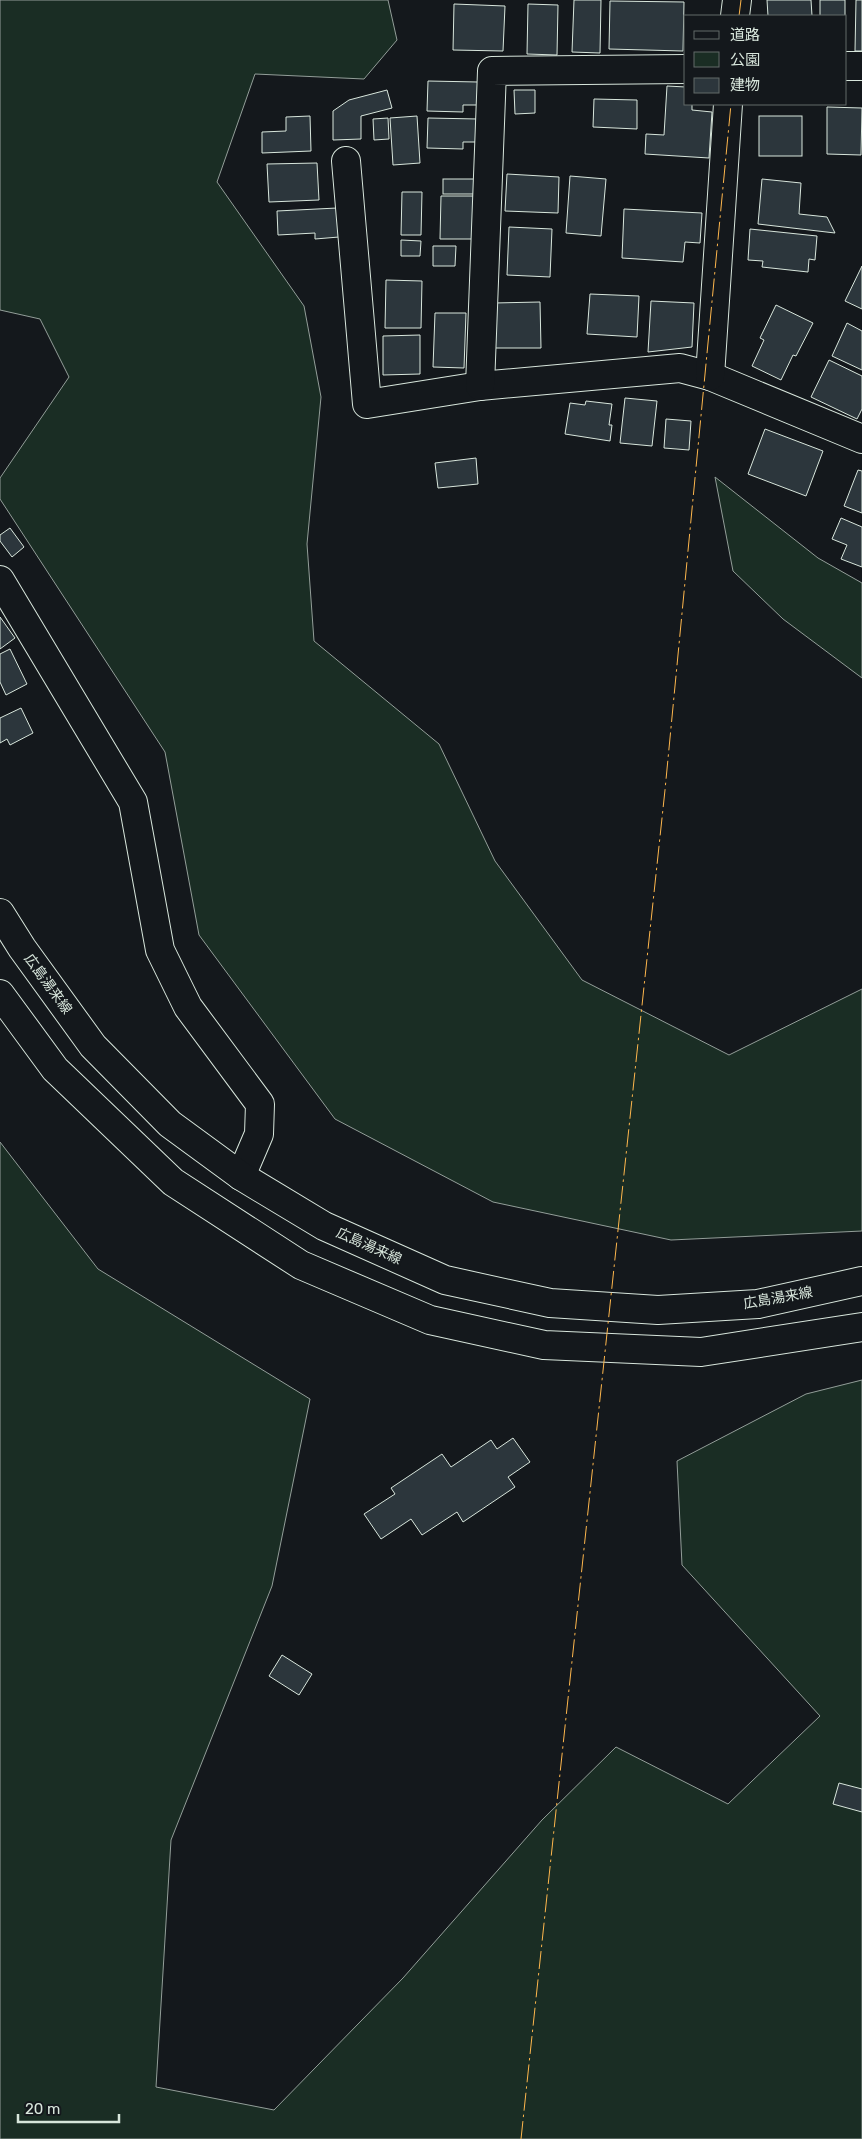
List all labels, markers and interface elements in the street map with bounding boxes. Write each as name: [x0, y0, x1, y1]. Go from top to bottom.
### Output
legend: [684, 15, 847, 105]
text: 道路: [730, 26, 760, 44]
text: 公園: [730, 51, 760, 69]
text: 建物: [730, 76, 760, 94]
street label: 広島湯来線: [21, 951, 75, 1017]
street label: 広島湯来線: [334, 1224, 404, 1268]
street label: 広島湯来線: [742, 1284, 814, 1312]
scale bar: [18, 2092, 119, 2124]
text: 20 m: [25, 2100, 60, 2118]

